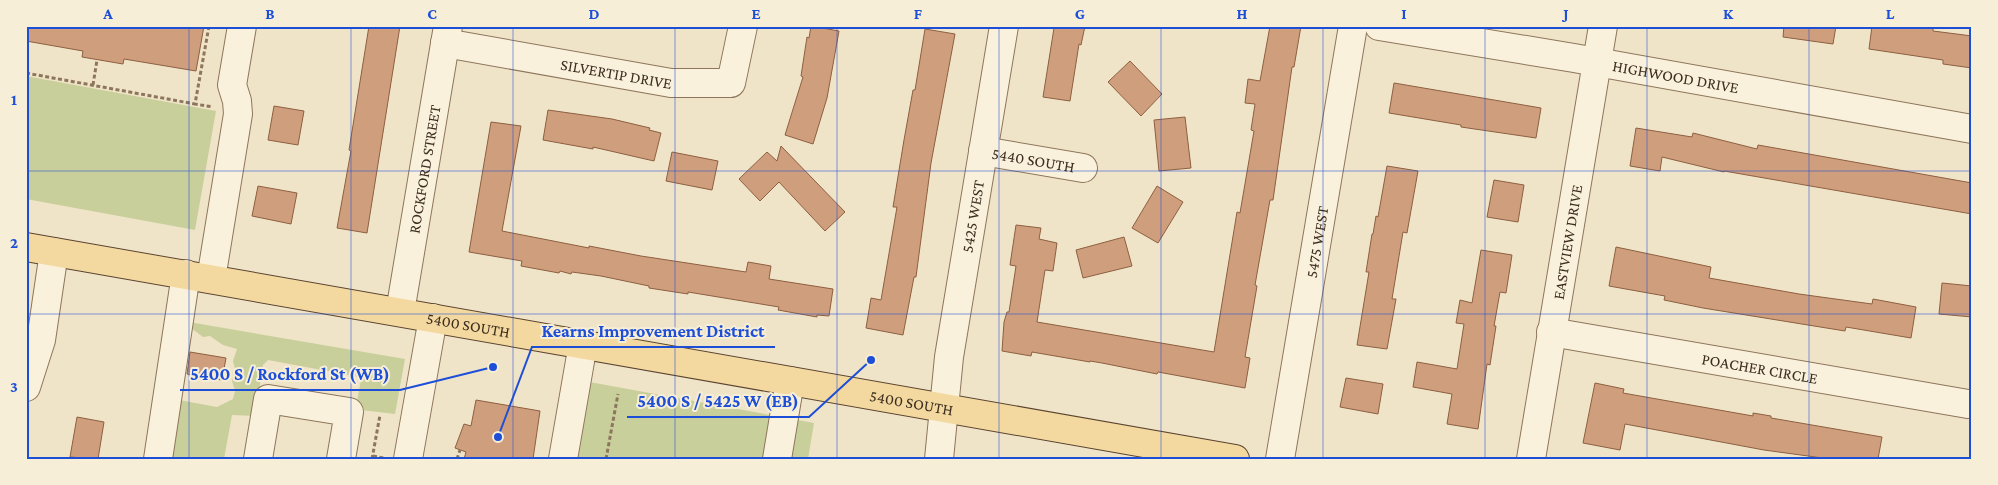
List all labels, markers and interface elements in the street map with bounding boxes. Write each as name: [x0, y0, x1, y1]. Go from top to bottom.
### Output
text: A: [102, 5, 113, 22]
text: B: [265, 5, 275, 22]
text: C: [427, 5, 437, 22]
text: D: [588, 5, 600, 22]
text: E: [751, 5, 761, 22]
text: F: [914, 5, 923, 22]
text: G: [1075, 5, 1085, 22]
text: H: [1237, 5, 1248, 22]
text: I: [1401, 5, 1407, 22]
text: J: [1561, 5, 1569, 22]
text: K: [1723, 5, 1734, 22]
text: L: [1886, 5, 1895, 22]
street label: SILVERTIP DRIVE: [559, 55, 674, 92]
street label: HIGHWOOD DRIVE: [1611, 57, 1740, 96]
text: 1: [11, 91, 17, 108]
street label: ROCKFORD STREET: [405, 103, 443, 235]
street label: 5440 SOUTH: [991, 144, 1076, 175]
street label: 5425 WEST: [958, 179, 987, 254]
street label: EASTVIEW DRIVE: [1549, 183, 1585, 301]
street label: 5475 WEST: [1302, 205, 1331, 279]
text: 2: [10, 234, 18, 251]
street label: 5400 SOUTH: [425, 309, 511, 340]
callout: Kearns Improvement District: [532, 314, 775, 347]
text: Kearns Improvement District: [541, 321, 765, 341]
street label: POACHER CIRCLE: [1701, 350, 1819, 386]
callout: 5400 S / Rockford St (WB): [180, 357, 400, 390]
text: 5400 S / Rockford St (WB): [190, 364, 390, 385]
text: 3: [10, 378, 18, 395]
callout: 5400 S / 5425 W (EB): [627, 384, 809, 417]
street label: 5400 SOUTH: [868, 387, 955, 418]
text: 5400 S / 5425 W (EB): [637, 391, 799, 412]

